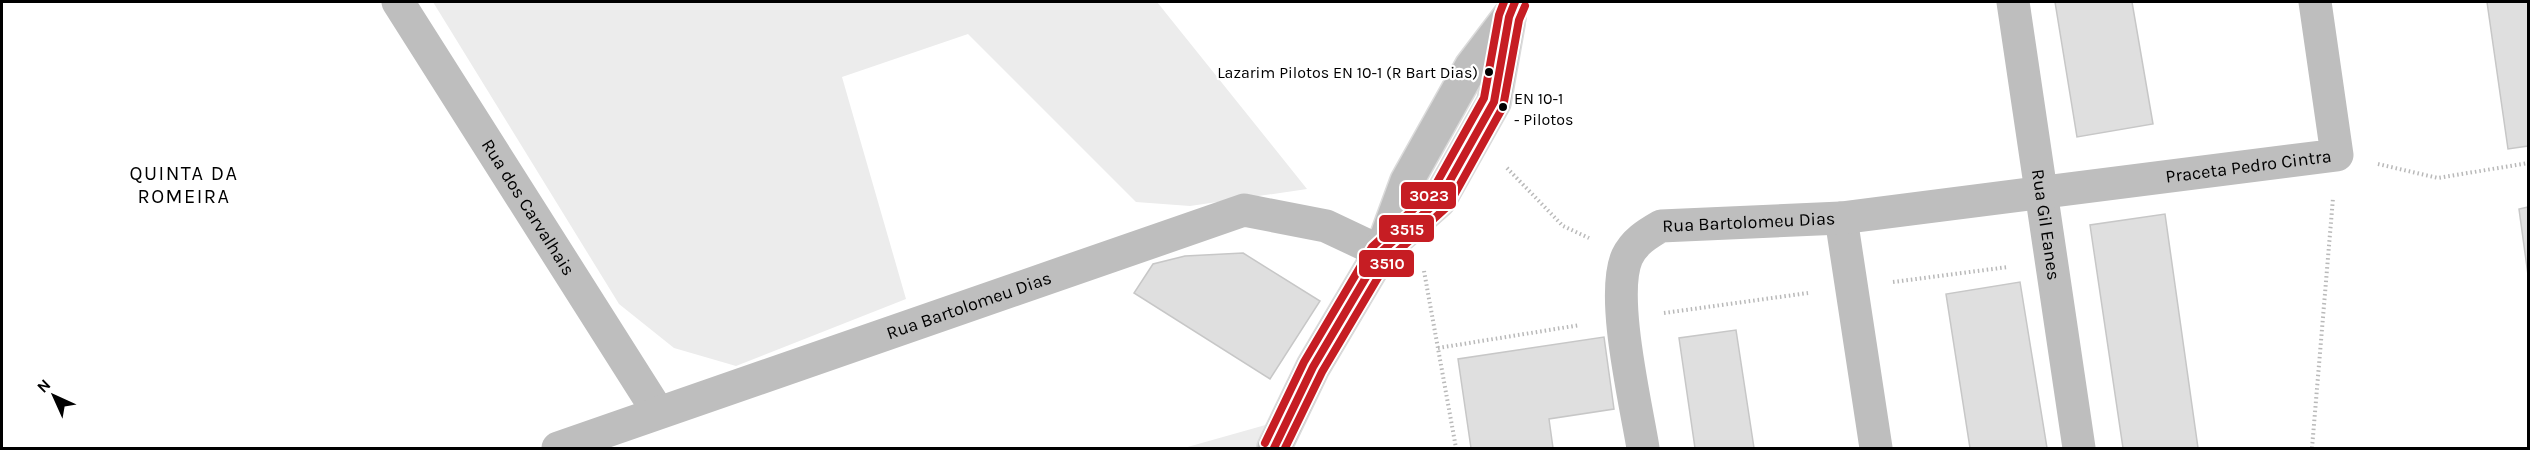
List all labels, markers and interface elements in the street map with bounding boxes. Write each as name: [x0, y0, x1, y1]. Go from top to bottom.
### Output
place label: Lazarim Pilotos EN 10-1 (R Bart Dias): [1217, 63, 1478, 82]
marker: Lazarim Pilotos EN 10-1 (R Bart Dias): [1483, 66, 1495, 78]
place label: EN 10-1 - Pilotos: [1514, 89, 1573, 129]
marker: EN 10-1 - Pilotos: [1497, 101, 1509, 113]
street label: Rua dos Carvalhais: [477, 135, 580, 280]
street label: Praceta Pedro Cintra: [2164, 145, 2333, 188]
district label: QUINTA DA ROMEIRA: [130, 162, 239, 208]
street label: Rua Gil Eanes: [2027, 168, 2065, 282]
line badge: 3023: [1400, 181, 1457, 210]
text: 3023: [1409, 186, 1449, 205]
street label: Rua Bartolomeu Dias: [1662, 207, 1836, 237]
line badge: 3515: [1378, 214, 1435, 243]
text: 3515: [1390, 220, 1424, 239]
line badge: 3510: [1358, 249, 1415, 278]
text: 3510: [1369, 254, 1405, 273]
street label: Rua Bartolomeu Dias: [884, 267, 1054, 344]
north arrow: [24, 366, 84, 426]
text: N: [33, 375, 55, 397]

